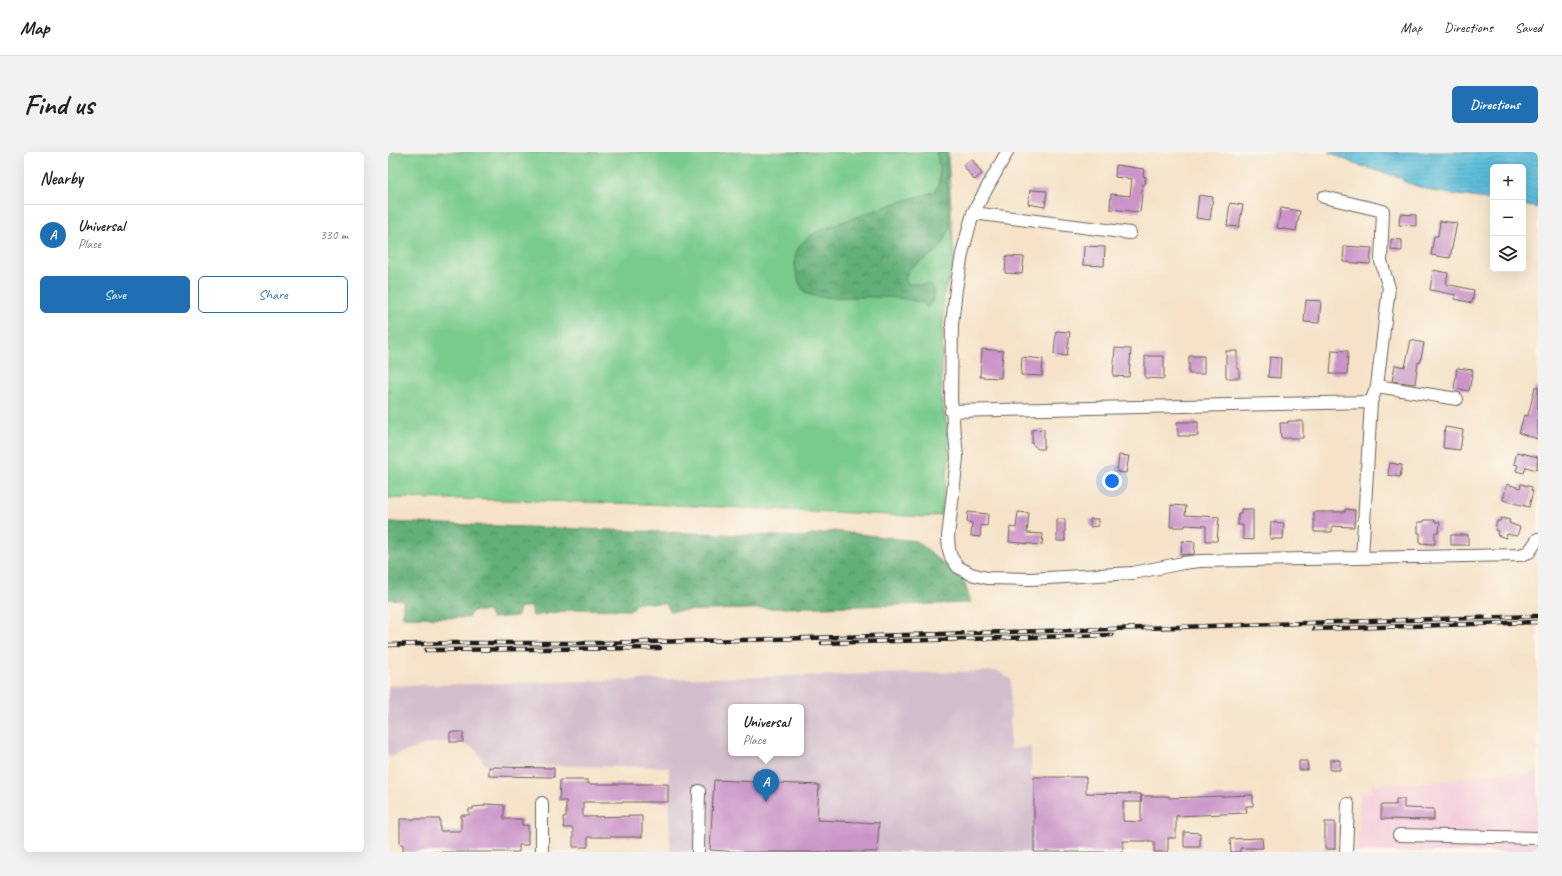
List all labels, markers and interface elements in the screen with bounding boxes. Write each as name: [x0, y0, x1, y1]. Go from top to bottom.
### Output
text: Map: [20, 16, 50, 40]
text: Map: [1401, 19, 1422, 36]
text: Directions: [1444, 19, 1493, 36]
text: Saved: [1515, 19, 1542, 36]
button: Directions: [1452, 86, 1538, 123]
text: Find us: [24, 87, 94, 122]
map controls: [1490, 164, 1526, 272]
button: +: [1490, 164, 1526, 200]
text: Nearby: [40, 168, 83, 189]
button: −: [1490, 200, 1526, 236]
text: Universal: [78, 217, 125, 236]
text: A: [50, 227, 56, 243]
text: 330 m: [320, 227, 348, 243]
text: Place: [78, 236, 101, 252]
button: layers: [1490, 236, 1526, 272]
button: Save: [40, 276, 190, 313]
button: Share: [198, 276, 348, 313]
your location: [1102, 471, 1122, 491]
popup: [728, 704, 804, 756]
text: Universal: [743, 713, 789, 732]
text: Place: [743, 732, 766, 748]
pin: A: [753, 769, 779, 802]

